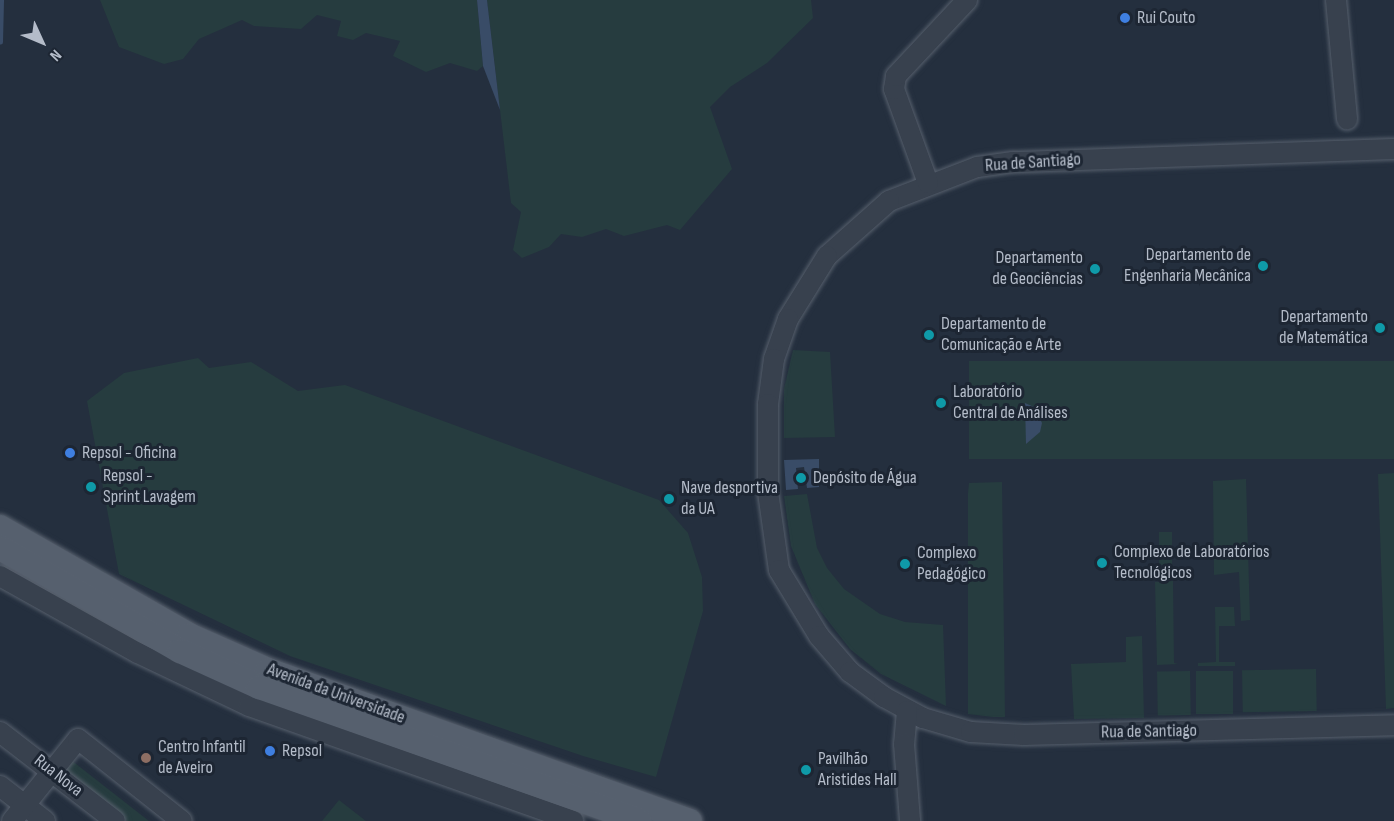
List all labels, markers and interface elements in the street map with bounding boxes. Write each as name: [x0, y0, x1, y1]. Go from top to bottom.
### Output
place label: Rui Couto: [1137, 7, 1195, 29]
marker: Rui Couto: [1118, 11, 1132, 25]
north arrow: [12, 12, 72, 72]
text: N: [46, 45, 65, 65]
street label: Rua de Santiago: [984, 149, 1082, 177]
place label: Departamento de Engenharia Mecânica: [1124, 245, 1251, 288]
place label: Departamento de Geociências: [992, 248, 1083, 290]
marker: Departamento de Engenharia Mecânica: [1256, 259, 1270, 273]
marker: Departamento de Geociências: [1088, 262, 1102, 276]
place label: Departamento de Matemática: [1279, 307, 1368, 350]
place label: Departamento de Comunicação e Arte: [941, 314, 1061, 356]
marker: Departamento de Matemática: [1373, 321, 1387, 335]
marker: Departamento de Comunicação e Arte: [922, 328, 936, 342]
place label: Laboratório Central de Análises: [953, 382, 1068, 424]
marker: Laboratório Central de Análises: [934, 396, 948, 410]
place label: Repsol - Oficina: [82, 442, 176, 464]
marker: Repsol - Oficina: [63, 446, 77, 460]
place label: Repsol - Sprint Lavagem: [103, 466, 196, 508]
place label: Depósito de Água: [813, 467, 917, 489]
marker: Depósito de Água: [794, 471, 808, 485]
place label: Nave desportiva da UA: [681, 478, 778, 520]
marker: Repsol - Sprint Lavagem: [84, 480, 98, 494]
marker: Nave desportiva da UA: [662, 492, 676, 506]
place label: Complexo de Laboratórios Tecnológicos: [1114, 542, 1269, 584]
place label: Complexo Pedagógico: [917, 543, 986, 586]
marker: Complexo de Laboratórios Tecnológicos: [1095, 556, 1109, 570]
marker: Complexo Pedagógico: [898, 557, 912, 571]
street label: Avenida da Universidade: [264, 659, 408, 729]
street label: Rua de Santiago: [1101, 720, 1197, 744]
place label: Centro Infantil de Aveiro: [158, 737, 246, 780]
place label: Repsol: [282, 740, 322, 762]
marker: Repsol: [263, 744, 277, 758]
place label: Pavilhão Aristides Hall: [818, 749, 897, 792]
street label: Rua Nova: [29, 750, 87, 802]
marker: Centro Infantil de Aveiro: [139, 751, 153, 765]
marker: Pavilhão Aristides Hall: [799, 763, 813, 777]

